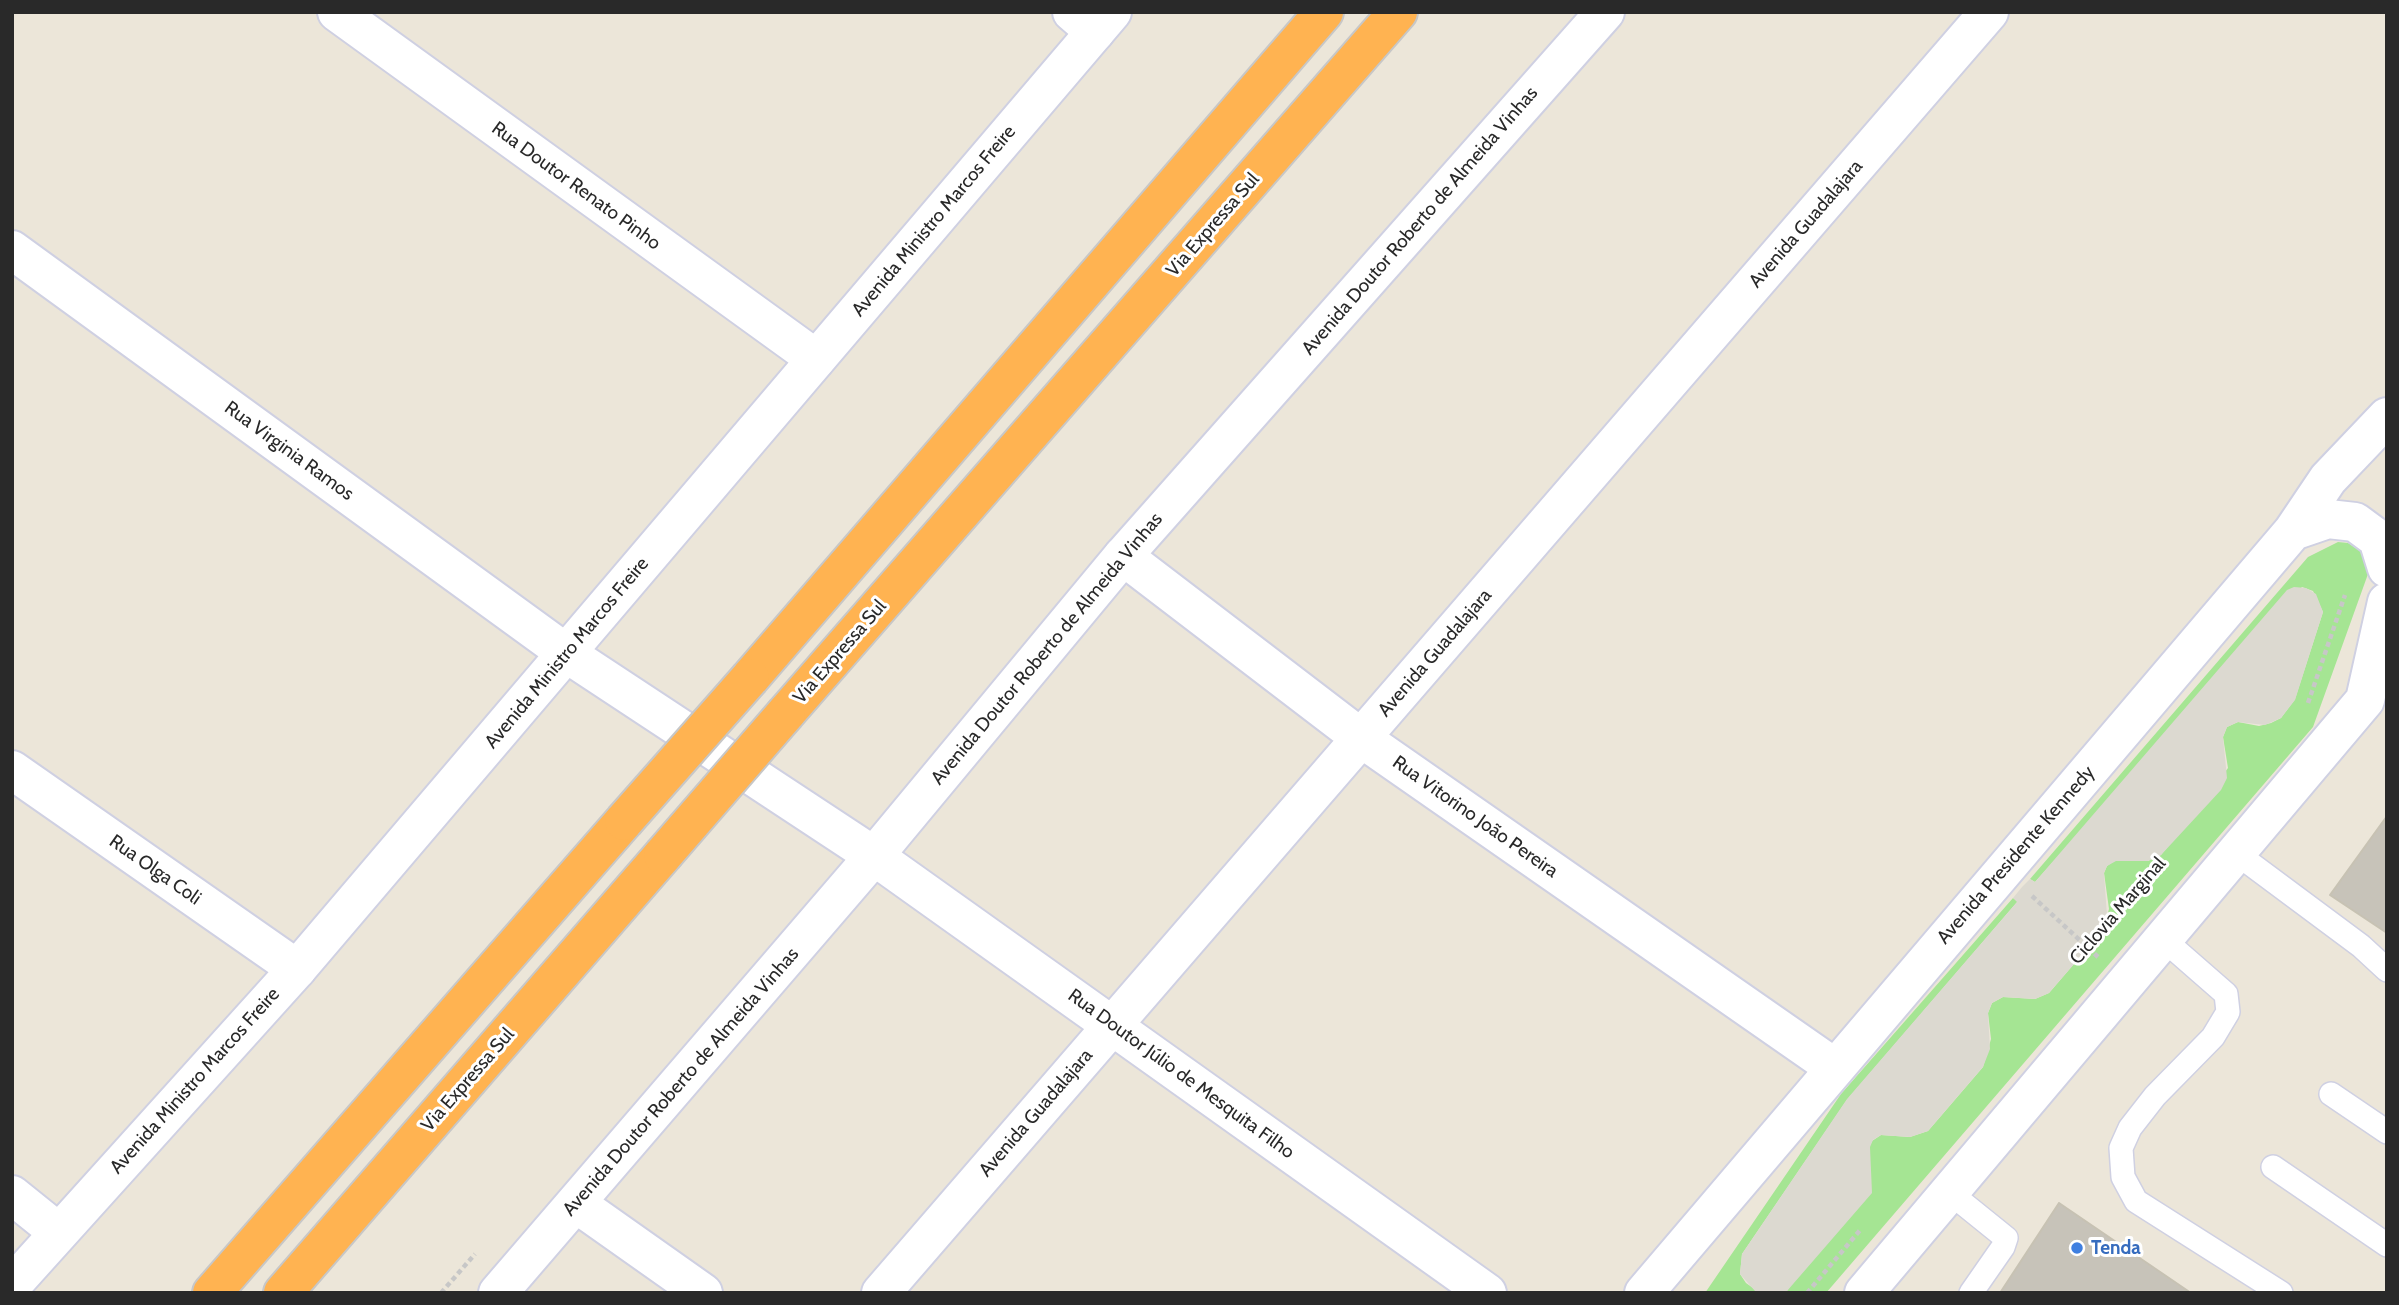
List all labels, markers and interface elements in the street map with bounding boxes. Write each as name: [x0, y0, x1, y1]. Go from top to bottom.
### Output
street label: Avenida Doutor Roberto de Almeida Vinhas: [1297, 82, 1543, 360]
street label: Rua Doutor Renato Pinho: [487, 117, 665, 255]
street label: Avenida Ministro Marcos Freire: [847, 121, 1021, 321]
street label: Avenida Guadalajara: [1744, 156, 1868, 292]
street label: Via Expressa Sul: [1162, 168, 1264, 282]
street label: Rua Virginia Ramos: [220, 396, 358, 506]
street label: Avenida Doutor Roberto de Almeida Vinhas: [926, 508, 1168, 790]
street label: Avenida Ministro Marcos Freire: [480, 553, 654, 753]
street label: Avenida Guadalajara: [1373, 585, 1497, 721]
street label: Via Expressa Sul: [789, 595, 891, 709]
street label: Rua Vitorino João Pereira: [1388, 751, 1562, 883]
street label: Avenida Presidente Kennedy: [1932, 761, 2100, 949]
street label: Rua Olga Coli: [105, 830, 205, 910]
street label: Ciclovia Marginal: [2065, 853, 2171, 969]
street label: Avenida Doutor Roberto de Almeida Vinhas: [558, 943, 804, 1221]
street label: Avenida Ministro Marcos Freire: [105, 983, 285, 1179]
street label: Rua Doutor Júlio de Mesquita Filho: [1063, 984, 1299, 1164]
street label: Via Expressa Sul: [417, 1023, 519, 1137]
street label: Avenida Guadalajara: [974, 1045, 1098, 1181]
place label: Tenda: [2091, 1237, 2141, 1259]
marker: Tenda: [2069, 1240, 2085, 1256]

